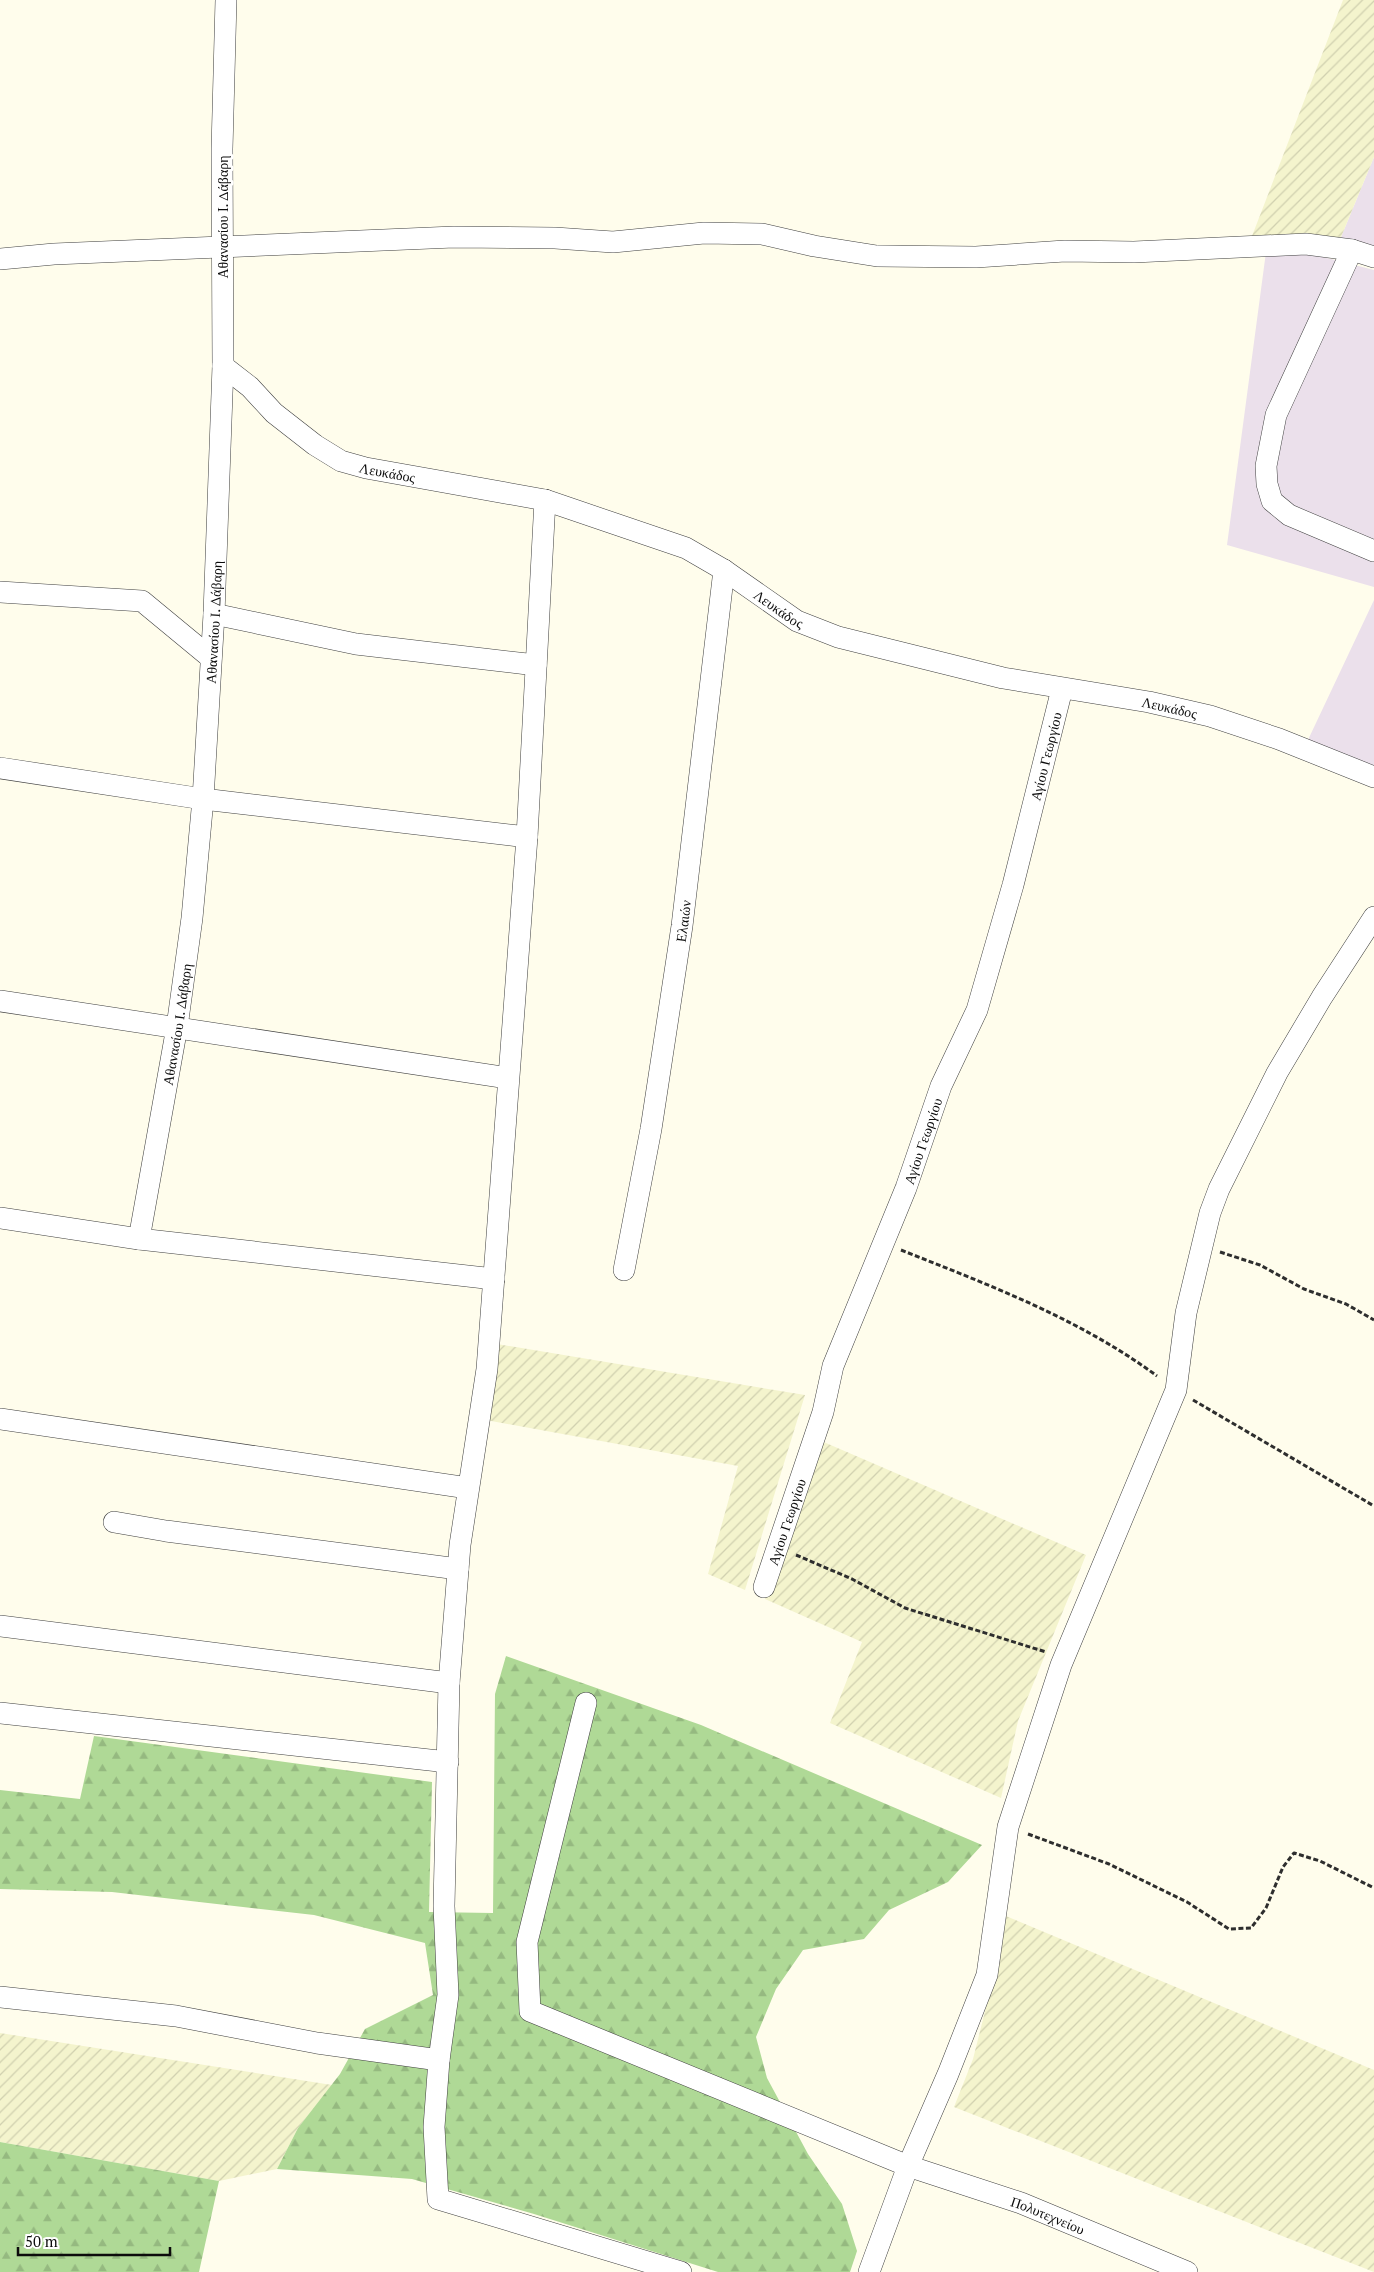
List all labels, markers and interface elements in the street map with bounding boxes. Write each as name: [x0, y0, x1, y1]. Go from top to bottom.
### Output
street label: Αθανασίου Ι. Δάβαρη: [213, 155, 232, 279]
street label: Λευκάδος: [357, 457, 417, 486]
street label: Αθανασίου Ι. Δάβαρη: [200, 560, 225, 684]
street label: Λευκάδος: [751, 585, 807, 632]
street label: Λευκάδος: [1141, 691, 1200, 722]
street label: Αγίου Γεωργίου: [1025, 710, 1065, 802]
street label: Ελαιών: [670, 899, 694, 943]
street label: Αθανασίου Ι. Δάβαρη: [157, 962, 195, 1087]
street label: Αγίου Γεωργίου: [898, 1095, 946, 1187]
street label: Αγίου Γεωργίου: [763, 1476, 810, 1568]
street label: Πολυτεχνείου: [1009, 2191, 1088, 2238]
scale bar: [18, 2224, 170, 2256]
text: 50 m: [25, 2231, 58, 2251]

